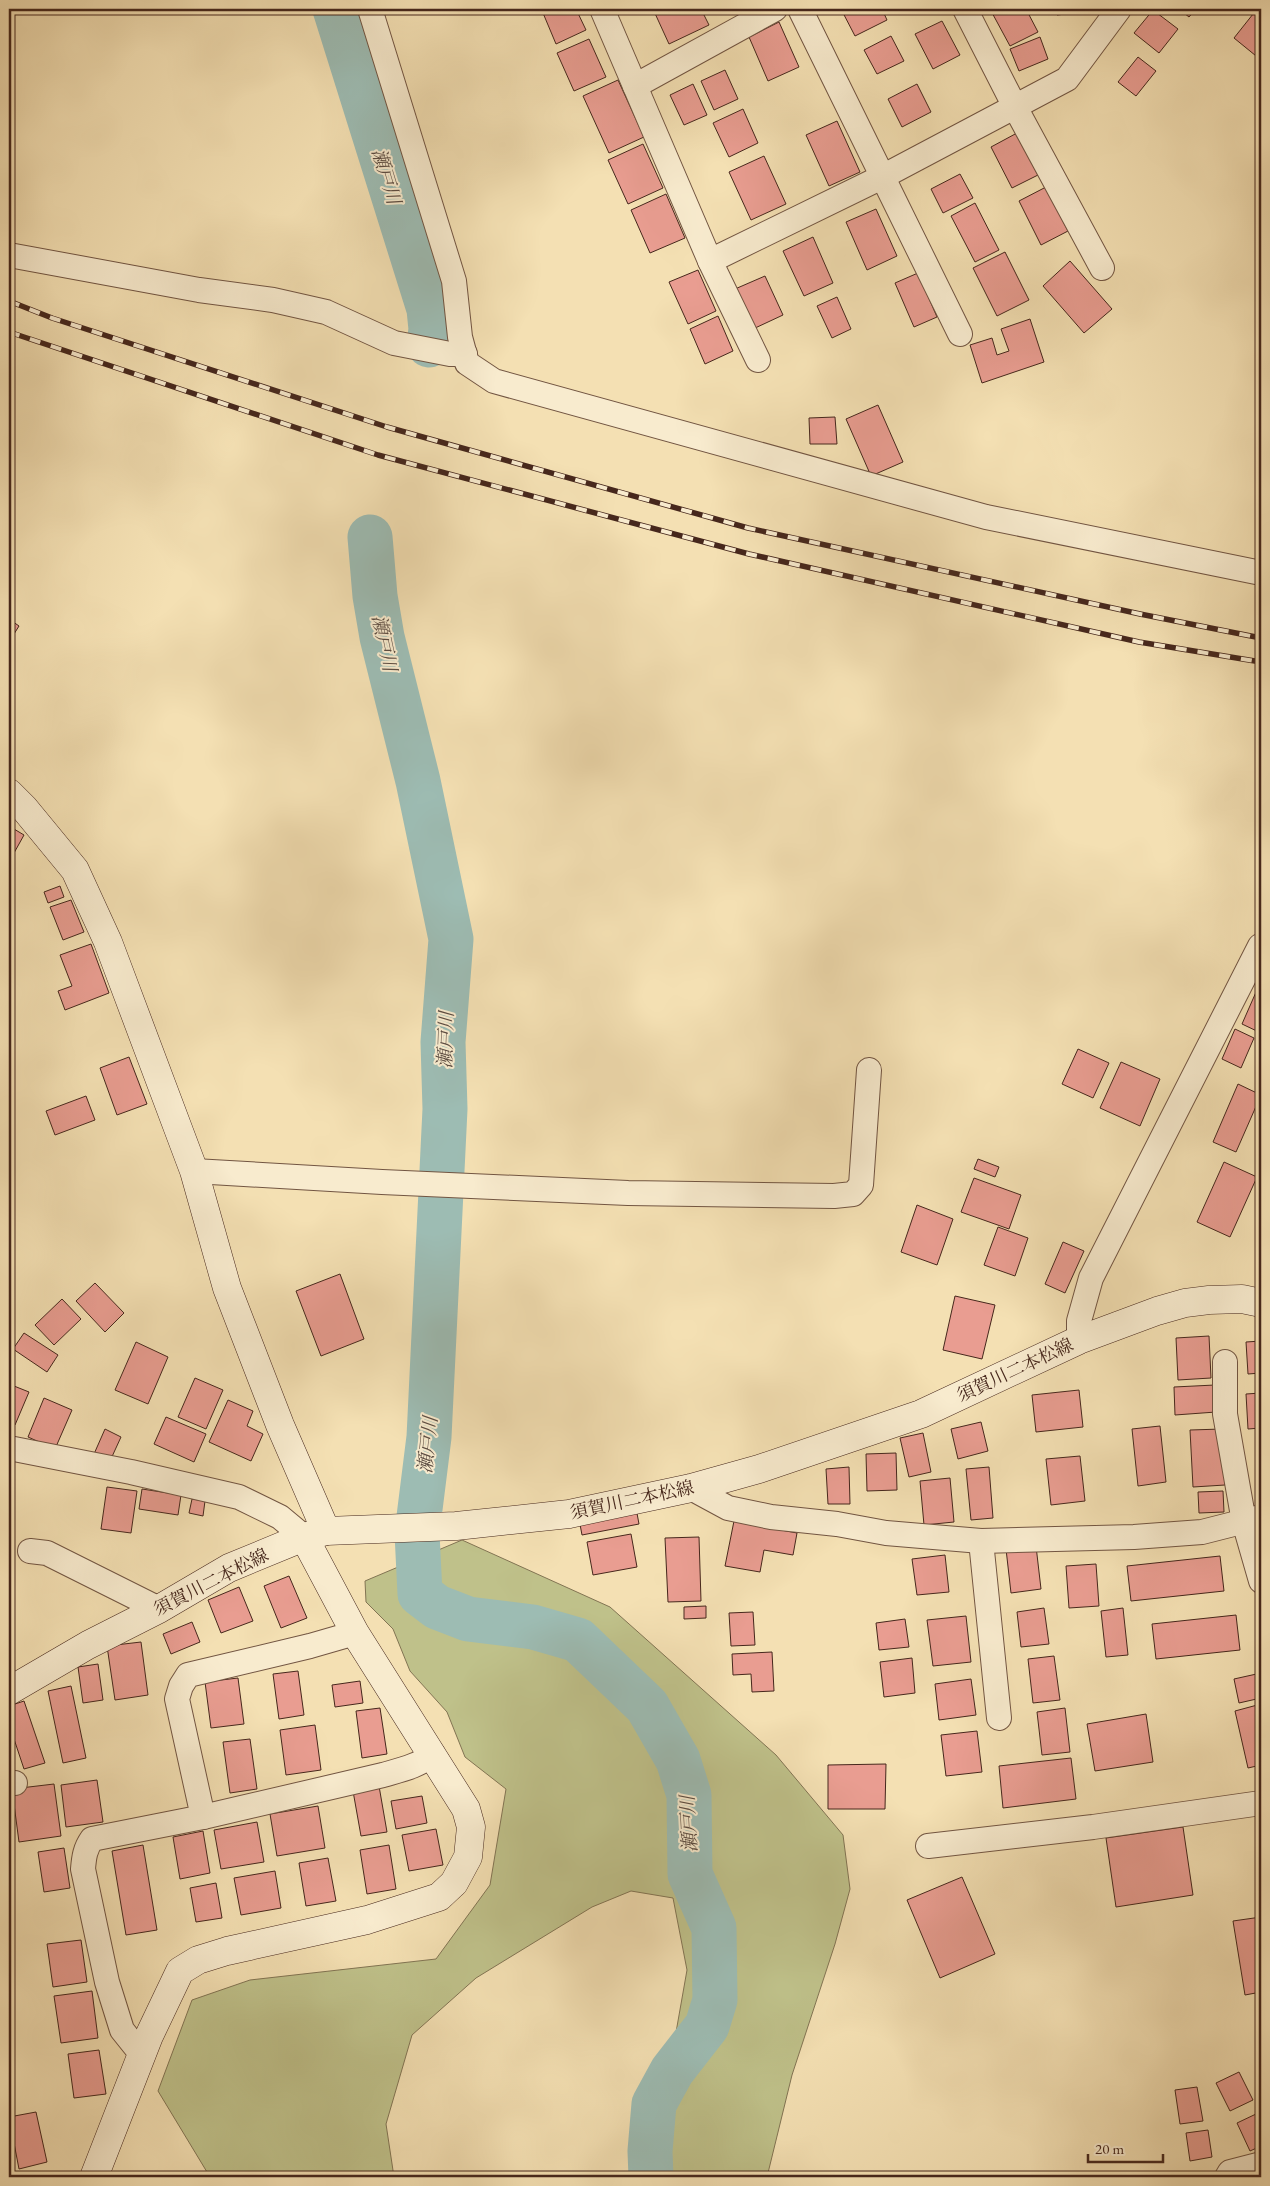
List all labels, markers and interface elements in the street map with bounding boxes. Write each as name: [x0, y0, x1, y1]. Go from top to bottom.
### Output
water label: 瀬戸川: [366, 145, 407, 209]
water label: 瀬戸川: [366, 613, 403, 676]
water label: 瀬戸川: [432, 1009, 459, 1069]
street label: 須賀川二本松線: [953, 1332, 1077, 1407]
water label: 瀬戸川: [412, 1413, 443, 1475]
street label: 須賀川二本松線: [568, 1475, 696, 1524]
street label: 須賀川二本松線: [149, 1543, 272, 1620]
water label: 瀬戸川: [674, 1793, 702, 1853]
scale bar: [1088, 2131, 1162, 2163]
text: 20 m: [1095, 2139, 1124, 2158]

